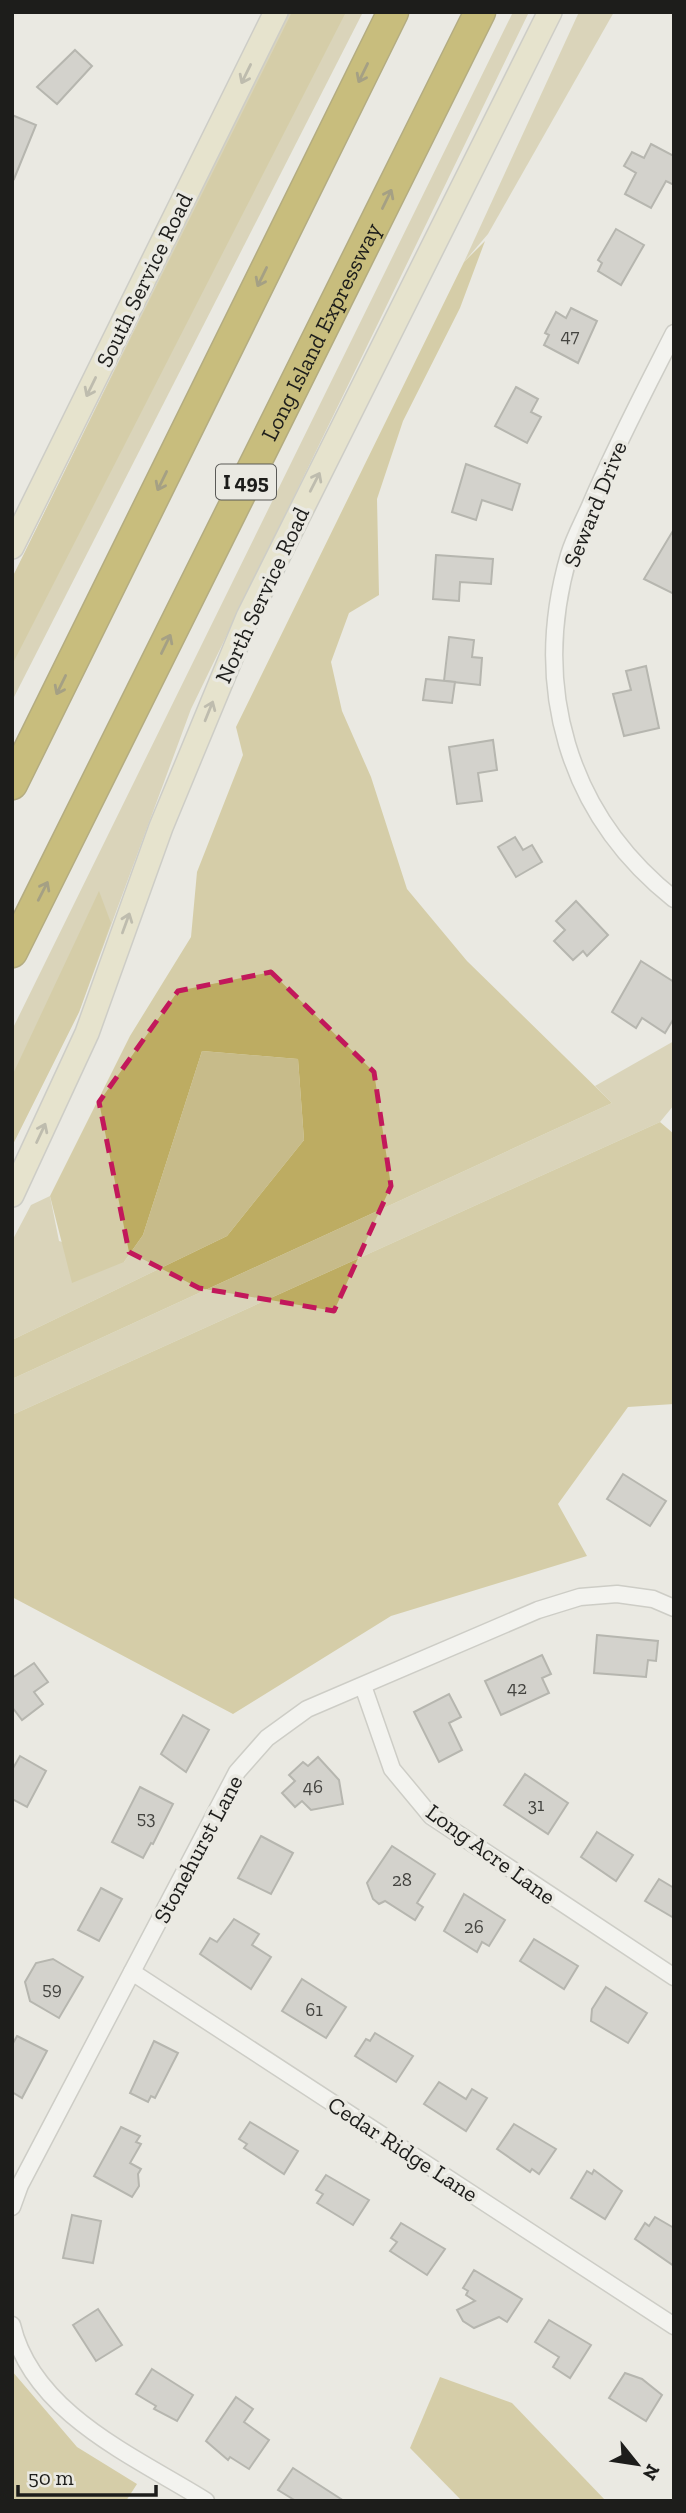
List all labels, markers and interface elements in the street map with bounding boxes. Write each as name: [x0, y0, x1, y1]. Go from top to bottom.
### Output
one-way arrow: [356, 62, 370, 83]
one-way arrow: [239, 63, 253, 84]
street label: South Service Road: [90, 188, 198, 372]
one-way arrow: [381, 189, 395, 210]
street label: Long Island Expressway: [255, 218, 387, 445]
one-way arrow: [255, 266, 269, 287]
house number: 47: [561, 324, 579, 347]
one-way arrow: [84, 376, 98, 397]
street label: Seward Drive: [557, 437, 633, 571]
road number: I 495: [216, 464, 276, 500]
one-way arrow: [154, 470, 168, 491]
one-way arrow: [308, 472, 322, 493]
street label: North Service Road: [209, 502, 315, 688]
one-way arrow: [160, 634, 174, 655]
one-way arrow: [53, 674, 67, 695]
one-way arrow: [203, 700, 216, 722]
one-way arrow: [36, 881, 50, 902]
one-way arrow: [121, 912, 134, 934]
one-way arrow: [35, 1123, 48, 1144]
house number: 42: [507, 1676, 527, 1699]
street label: Stonehurst Lane: [147, 1770, 249, 1928]
house number: 46: [303, 1775, 323, 1798]
house number: 31: [528, 1793, 544, 1816]
street label: Long Acre Lane: [421, 1798, 561, 1910]
house number: 53: [136, 1806, 156, 1829]
house number: 28: [392, 1868, 412, 1891]
house number: 26: [464, 1915, 484, 1938]
house number: 59: [42, 1977, 62, 2000]
house number: 61: [305, 1998, 323, 2021]
street label: Cedar Ridge Lane: [323, 2090, 483, 2208]
north arrow: [602, 2429, 672, 2499]
scale bar: [18, 2454, 156, 2498]
text: N: [638, 2460, 665, 2484]
text: 50 m: [28, 2465, 74, 2490]

